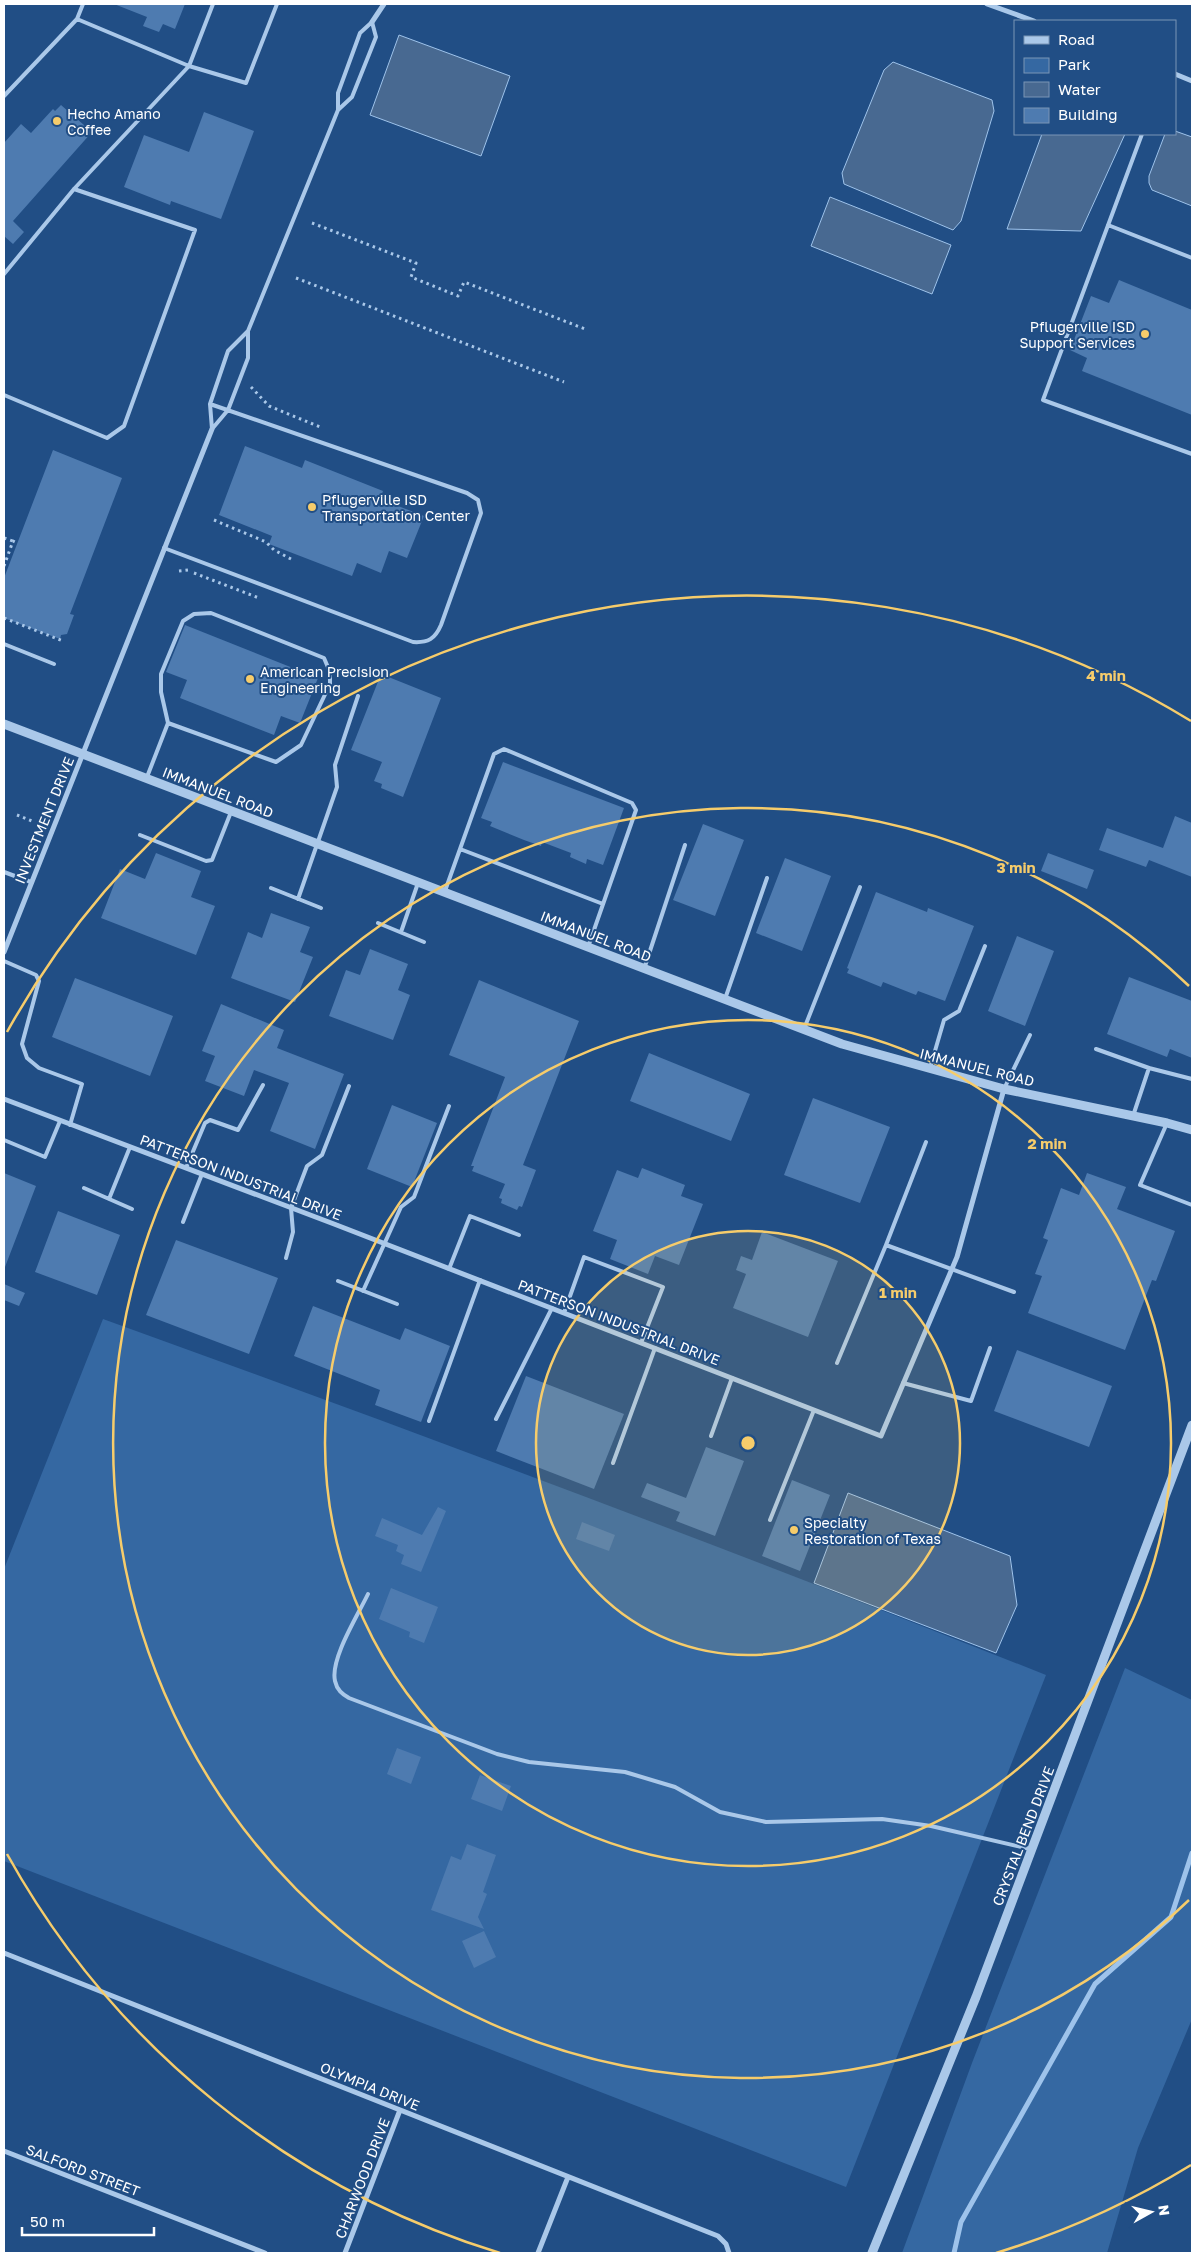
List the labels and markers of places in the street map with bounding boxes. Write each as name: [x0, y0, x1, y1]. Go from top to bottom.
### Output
place label: Hecho Amano Coffee: [67, 105, 161, 138]
marker: Hecho Amano Coffee: [51, 115, 63, 127]
place label: Pflugerville ISD Support Services: [1019, 318, 1135, 351]
marker: Pflugerville ISD Support Services: [1139, 328, 1151, 340]
place label: Pflugerville ISD Transportation Center: [322, 491, 470, 524]
marker: Pflugerville ISD Transportation Center: [306, 501, 318, 513]
place label: American Precision Engineering: [260, 663, 389, 696]
marker: American Precision Engineering: [244, 673, 256, 685]
centre of rings: [739, 1434, 757, 1452]
place label: Specialty Restoration of Texas: [804, 1514, 941, 1547]
marker: Specialty Restoration of Texas: [788, 1524, 800, 1536]

